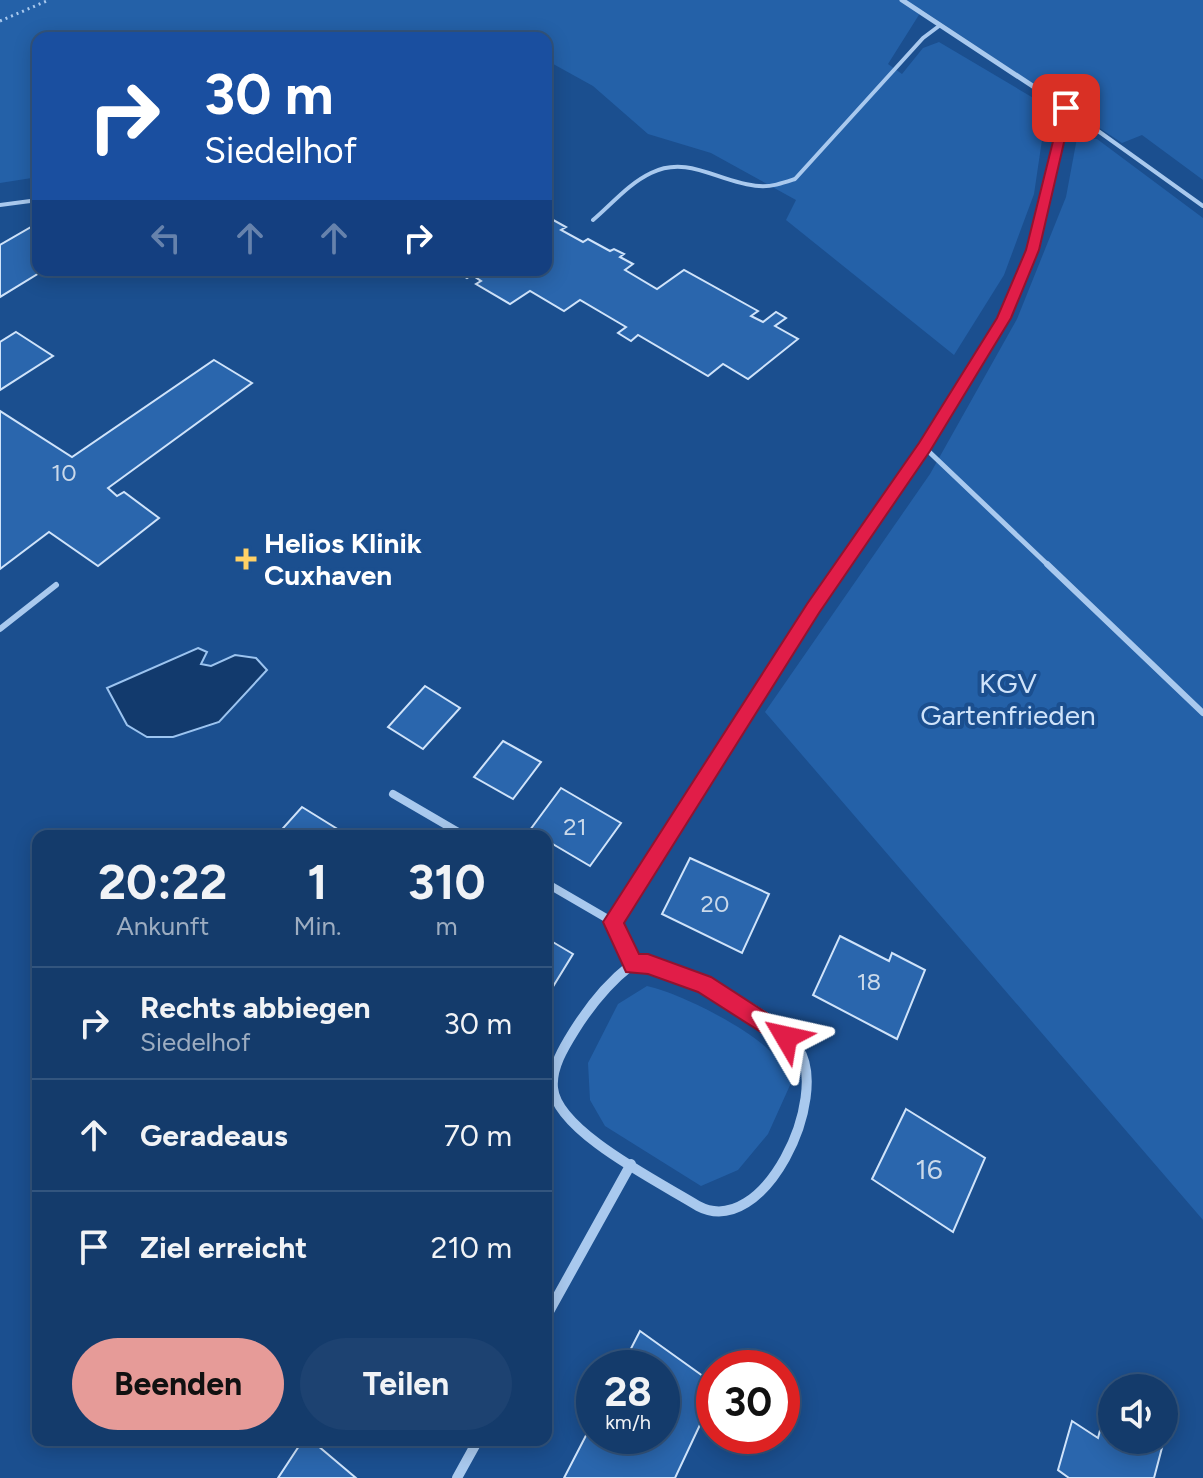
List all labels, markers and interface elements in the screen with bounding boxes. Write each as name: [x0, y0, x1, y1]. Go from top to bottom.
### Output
text: 30 m: [204, 61, 334, 128]
icon: right: [72, 64, 176, 168]
pin: [1032, 74, 1100, 142]
icon: arrive: [1044, 86, 1088, 130]
text: Siedelhof: [204, 129, 357, 172]
icon: left: [144, 216, 188, 260]
icon: ahead: [228, 216, 272, 260]
icon: ahead: [312, 216, 356, 260]
icon: right: [396, 216, 440, 260]
house number: 10: [51, 458, 77, 487]
place label: Helios Klinik Cuxhaven: [264, 526, 422, 592]
marker: Helios Klinik Cuxhaven: [235, 548, 257, 570]
park label: KGV Gartenfrieden: [920, 666, 1096, 732]
house number: 21: [563, 812, 587, 841]
text: 20:22: [98, 853, 227, 911]
text: 1: [307, 853, 328, 911]
text: 310: [408, 853, 486, 911]
house number: 20: [701, 889, 729, 918]
text: Ankunft: [116, 910, 209, 942]
text: Min.: [293, 910, 341, 942]
text: m: [436, 910, 458, 942]
house number: 18: [857, 967, 881, 996]
text: Rechts abbiegen: [140, 989, 371, 1026]
position arrow: [744, 995, 828, 1079]
icon: right: [72, 1001, 116, 1045]
text: 30 m: [444, 1005, 512, 1042]
text: Siedelhof: [140, 1026, 251, 1058]
icon: ahead: [72, 1113, 116, 1157]
text: Geradeaus: [140, 1117, 288, 1154]
text: 70 m: [444, 1117, 512, 1154]
house number: 16: [915, 1152, 943, 1186]
icon: arrive: [72, 1225, 116, 1269]
text: Ziel erreicht: [140, 1229, 307, 1266]
text: 210 m: [431, 1229, 512, 1266]
button: Beenden: [72, 1338, 284, 1430]
button: Teilen: [300, 1338, 512, 1430]
speed limit sign: 30: [696, 1350, 800, 1454]
text: 28: [604, 1368, 652, 1416]
map controls: [1098, 1374, 1178, 1454]
button: sound: [1098, 1374, 1178, 1454]
text: km/h: [605, 1410, 651, 1434]

